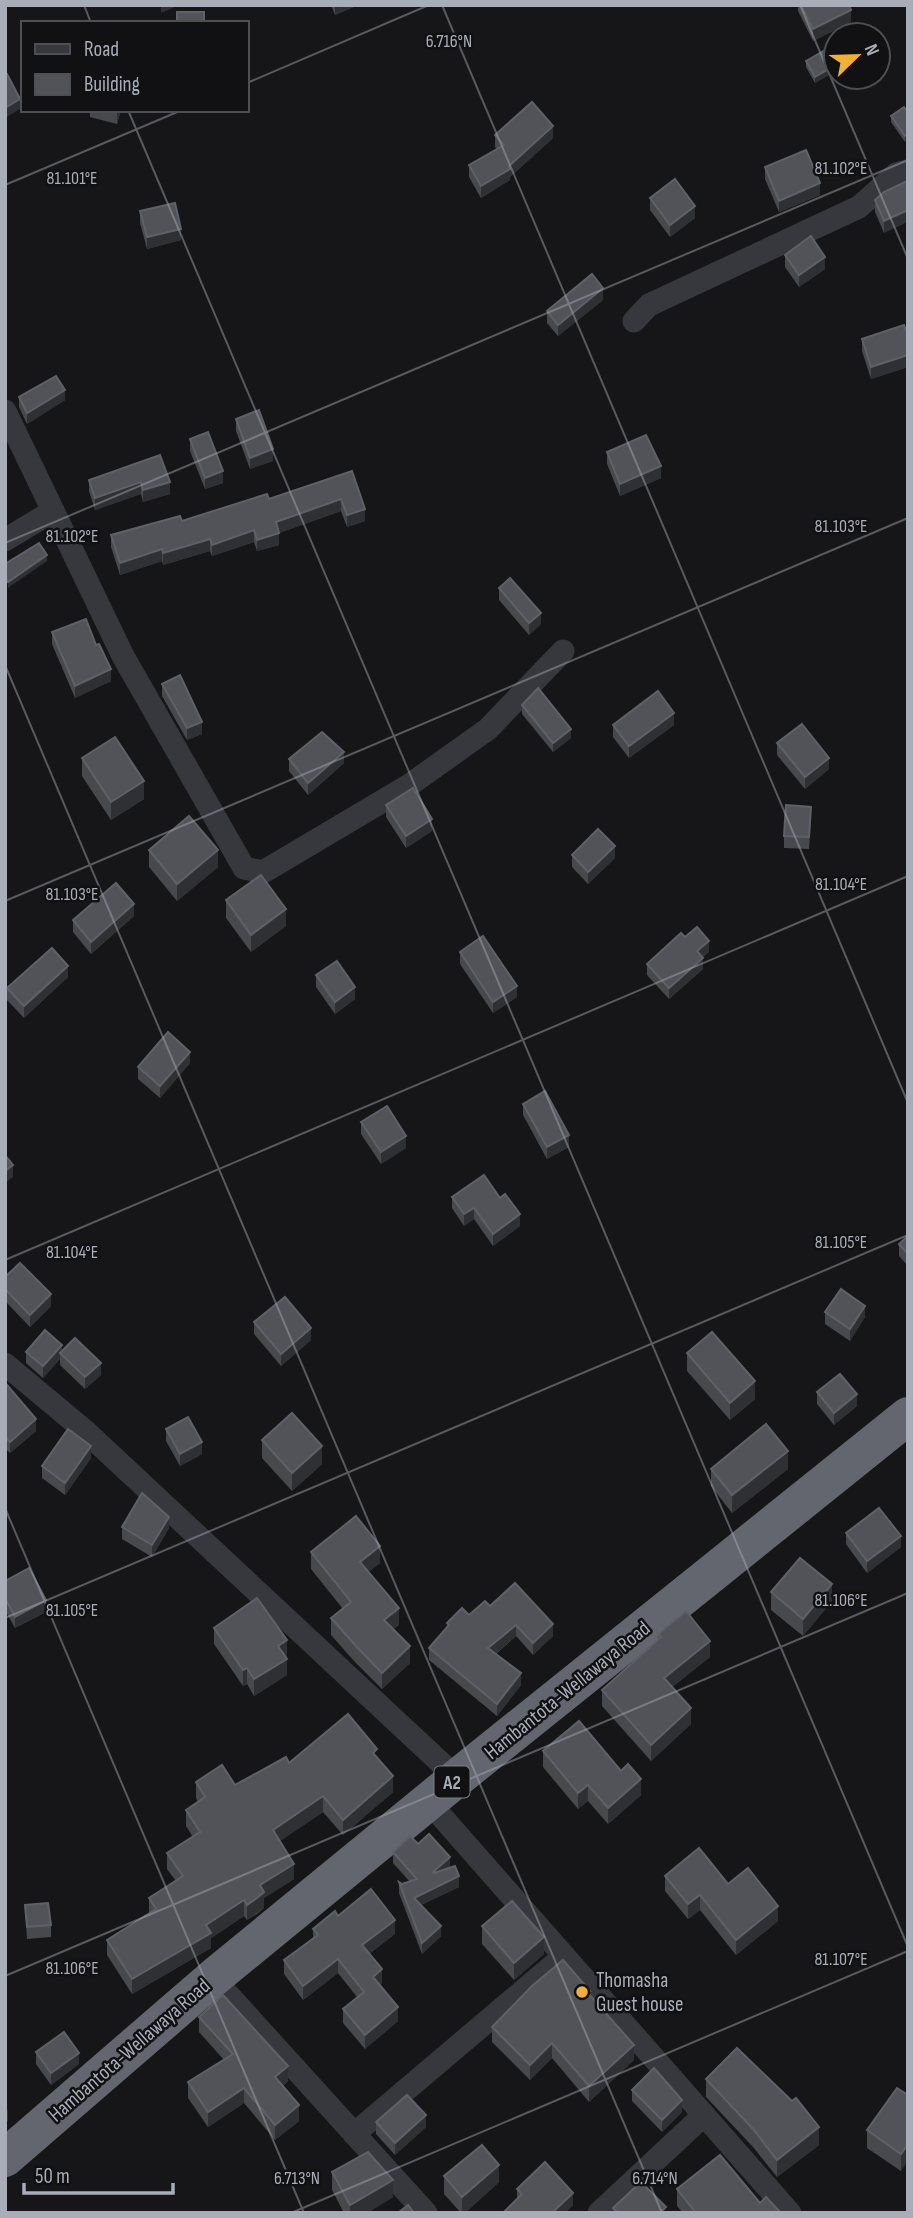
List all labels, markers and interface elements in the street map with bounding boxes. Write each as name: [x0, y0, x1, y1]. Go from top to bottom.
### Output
legend: [21, 21, 248, 112]
north arrow: [822, 21, 892, 91]
text: 6.716°N: [426, 31, 472, 52]
text: Road: [84, 37, 119, 62]
text: N: [859, 41, 884, 59]
text: Building: [84, 72, 140, 97]
text: 81.102°E: [815, 158, 867, 179]
text: 81.101°E: [47, 168, 97, 189]
text: 81.103°E: [815, 516, 867, 537]
text: 81.102°E: [46, 526, 98, 547]
text: 81.104°E: [815, 874, 867, 895]
text: 81.103°E: [46, 884, 98, 905]
text: 81.105°E: [815, 1232, 867, 1253]
text: 81.104°E: [46, 1242, 98, 1263]
text: 81.106°E: [814, 1590, 868, 1611]
text: 81.105°E: [46, 1600, 98, 1621]
street label: Hambantota-Wellawaya Road: [479, 1616, 655, 1765]
road number: A2: [434, 1766, 470, 1798]
text: 81.107°E: [814, 1949, 868, 1970]
text: 81.106°E: [45, 1958, 99, 1979]
place label: Thomasha Guest house: [596, 1968, 684, 2017]
street label: Hambantota-Wellawaya Road: [43, 1973, 215, 2127]
marker: Thomasha Guest house: [574, 1984, 590, 2000]
scale bar: [24, 2152, 173, 2196]
text: 50 m: [35, 2164, 70, 2189]
text: 6.713°N: [274, 2168, 320, 2189]
text: 6.714°N: [632, 2168, 678, 2189]

